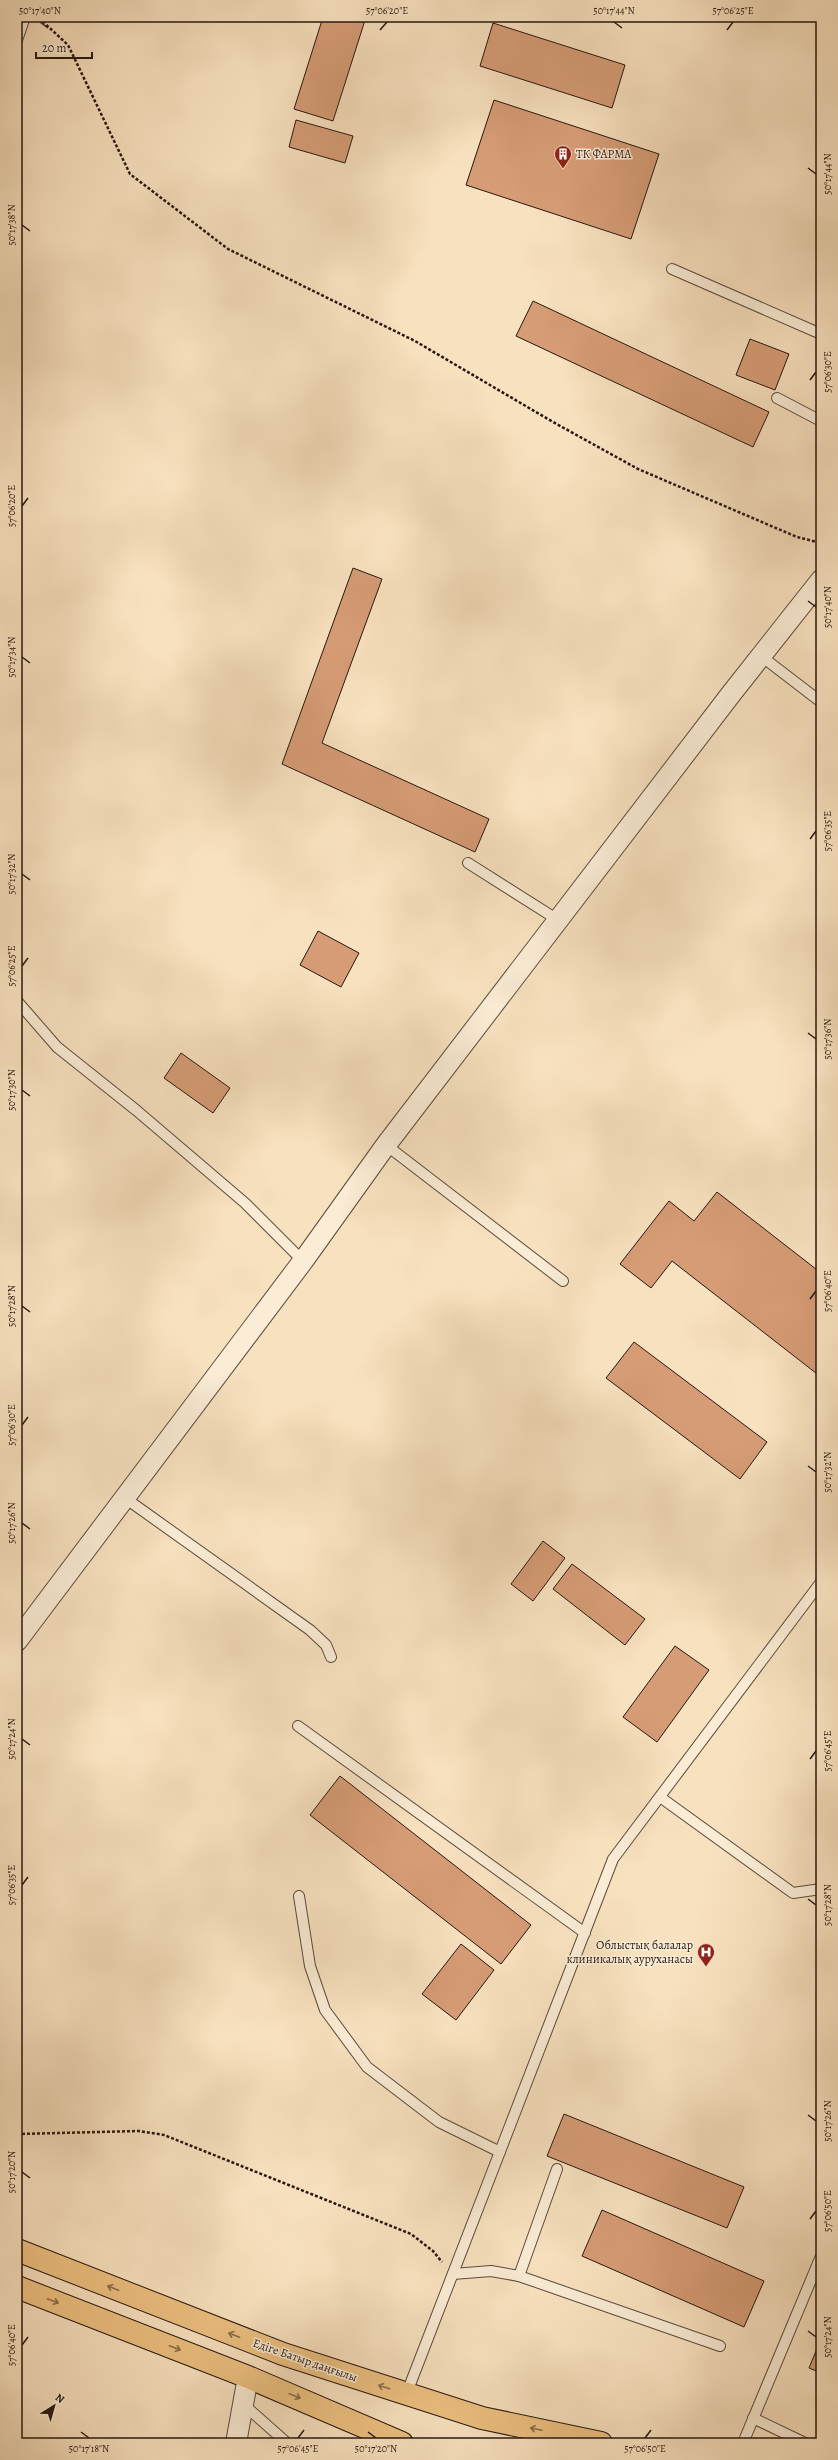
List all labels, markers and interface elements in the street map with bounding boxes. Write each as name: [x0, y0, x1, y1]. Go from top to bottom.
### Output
text: 50°17'40"N: [19, 4, 61, 17]
text: 57°06'20"E: [366, 4, 408, 17]
text: 50°17'44"N: [593, 4, 635, 17]
text: 57°06'25"E: [712, 4, 754, 17]
scale bar: [36, 34, 92, 60]
text: 20 m: [42, 40, 66, 56]
building icon: ТК ФАРМА: [553, 144, 573, 169]
place label: ТК ФАРМА: [576, 146, 632, 162]
text: 50°17'44"N: [821, 153, 834, 195]
text: 50°17'38"N: [5, 204, 18, 246]
text: 57°06'30"E: [821, 351, 834, 393]
text: 57°06'20"E: [5, 485, 18, 527]
text: 50°17'40"N: [821, 586, 834, 628]
text: 50°17'34"N: [5, 637, 18, 677]
text: 57°06'35"E: [821, 811, 834, 851]
text: 50°17'32"N: [5, 853, 18, 895]
text: 57°06'25"E: [5, 945, 18, 987]
text: 50°17'36"N: [821, 1019, 834, 1059]
text: 50°17'30"N: [5, 1069, 18, 1111]
text: 57°06'40"E: [821, 1270, 834, 1312]
text: 50°17'28"N: [5, 1285, 18, 1327]
text: 57°06'30"E: [5, 1404, 18, 1446]
text: 50°17'32"N: [821, 1451, 834, 1493]
text: 50°17'26"N: [5, 1502, 18, 1544]
text: 50°17'24"N: [5, 1718, 18, 1760]
text: 57°06'45"E: [821, 1730, 834, 1771]
text: 57°06'35"E: [5, 1865, 18, 1905]
text: 50°17'28"N: [821, 1884, 834, 1926]
place label: Облыстық балалар клиникалық ауруханасы: [566, 1937, 693, 1967]
hospital icon: Облыстық балалар клиникалық ауруханасы: [696, 1942, 716, 1967]
text: 50°17'26"N: [821, 2100, 834, 2142]
text: 50°17'20"N: [5, 2151, 18, 2193]
text: 57°06'50"E: [821, 2190, 834, 2232]
one-way arrow: [108, 2283, 120, 2291]
one-way arrow: [47, 2297, 59, 2305]
text: 50°17'24"N: [821, 2316, 834, 2358]
text: 57°06'40"E: [5, 2324, 18, 2366]
one-way arrow: [229, 2331, 241, 2338]
street label: Едіге Батыр даңғылы: [251, 2335, 359, 2385]
one-way arrow: [168, 2345, 180, 2352]
one-way arrow: [377, 2383, 390, 2390]
north arrow: [34, 2386, 74, 2426]
text: N: [52, 2390, 67, 2407]
one-way arrow: [289, 2393, 301, 2401]
one-way arrow: [530, 2425, 543, 2433]
text: 50°17'18"N: [69, 2442, 109, 2455]
text: 57°06'45"E: [278, 2442, 319, 2455]
text: 50°17'20"N: [355, 2442, 397, 2455]
text: 57°06'50"E: [624, 2442, 666, 2455]

